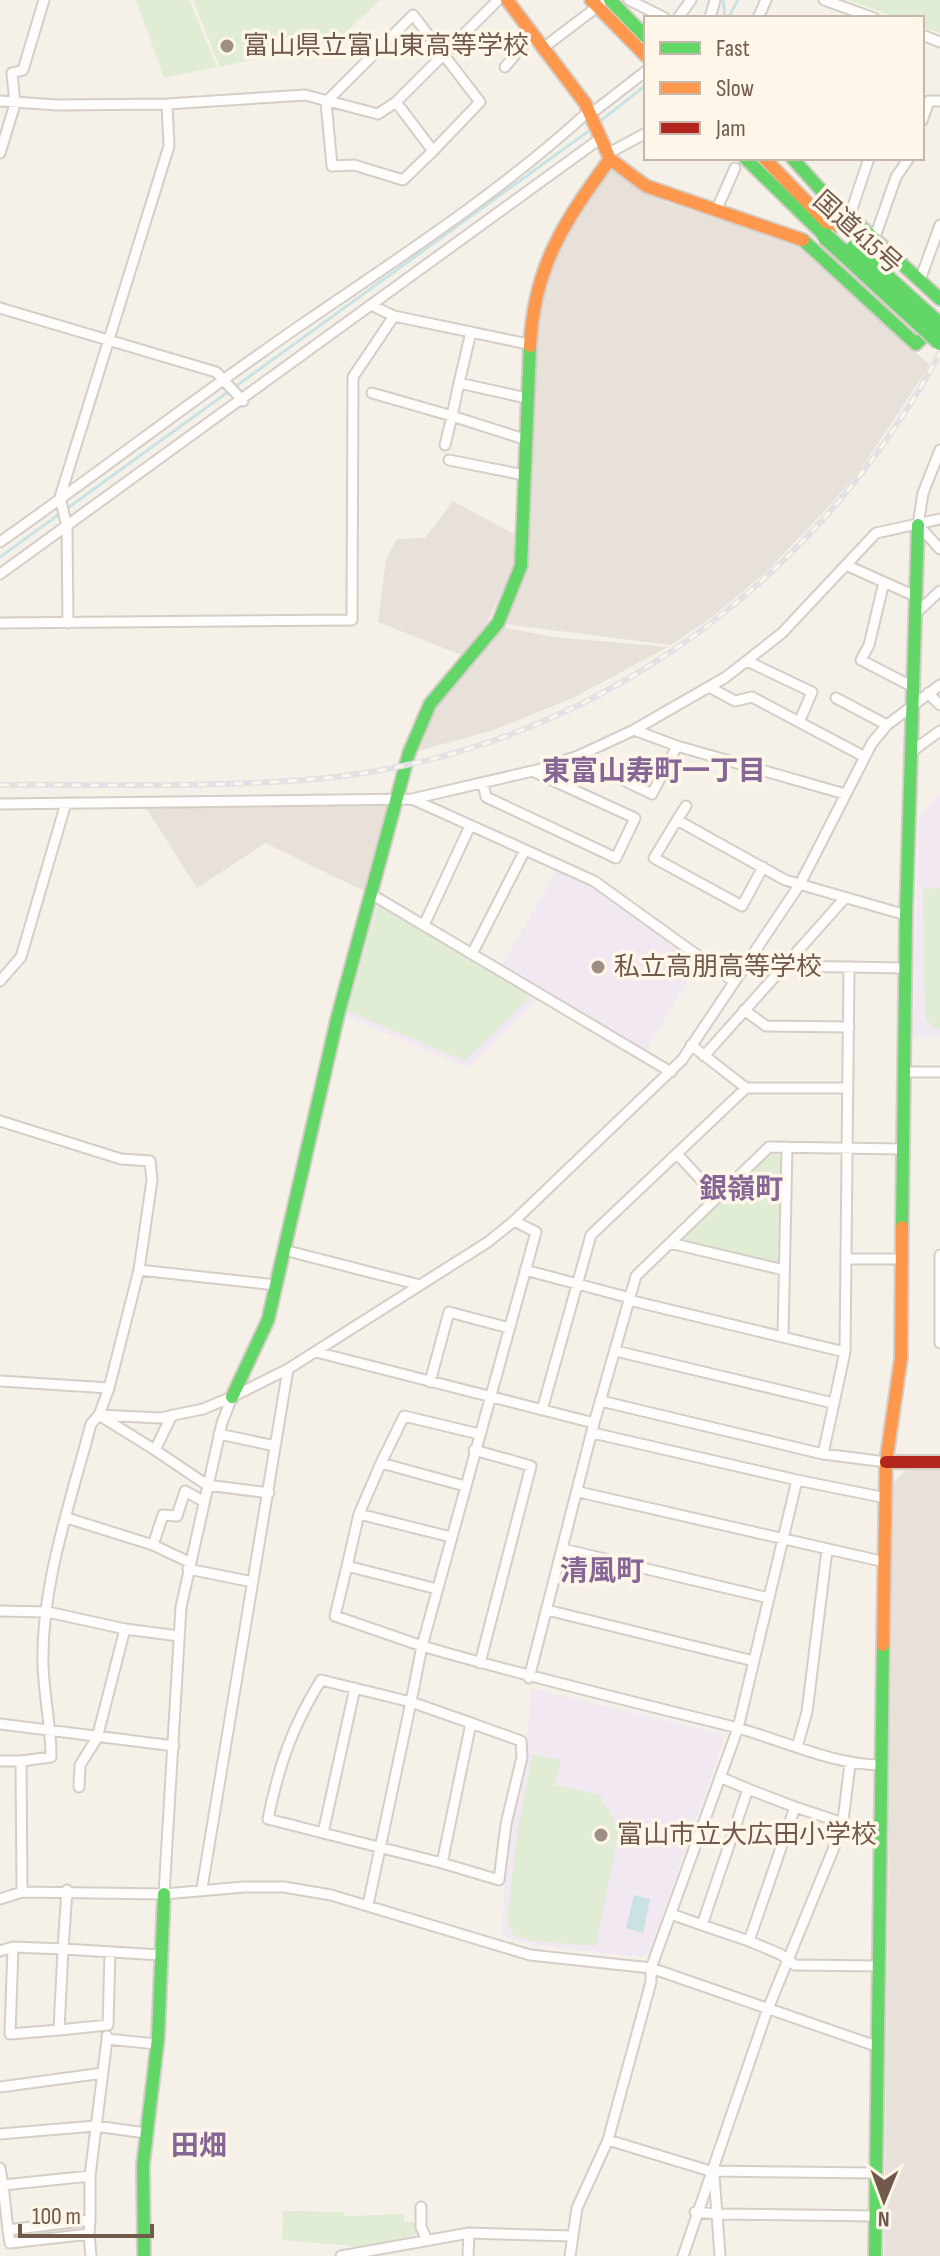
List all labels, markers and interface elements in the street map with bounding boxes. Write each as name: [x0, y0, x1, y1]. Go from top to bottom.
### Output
legend: [644, 16, 924, 160]
place label: 富山県立富山東高等学校: [243, 31, 529, 62]
text: Fast: [716, 34, 750, 63]
marker: 富山県立富山東高等学校: [218, 37, 236, 55]
text: Slow: [716, 74, 754, 103]
text: Jam: [715, 114, 746, 143]
street label: 国道415号: [806, 185, 908, 281]
district label: 東富山寿町一丁目: [542, 755, 766, 788]
place label: 私立高朋高等学校: [614, 952, 822, 983]
marker: 私立高朋高等学校: [589, 958, 607, 976]
district label: 銀嶺町: [699, 1173, 783, 1206]
district label: 清風町: [560, 1555, 644, 1588]
place label: 富山市立大広田小学校: [617, 1820, 877, 1851]
marker: 富山市立大広田小学校: [592, 1826, 610, 1844]
district label: 田畑: [171, 2130, 227, 2163]
north arrow: [844, 2160, 924, 2240]
scale bar: [20, 2188, 152, 2238]
text: 100 m: [32, 2202, 81, 2231]
text: N: [878, 2205, 890, 2232]

